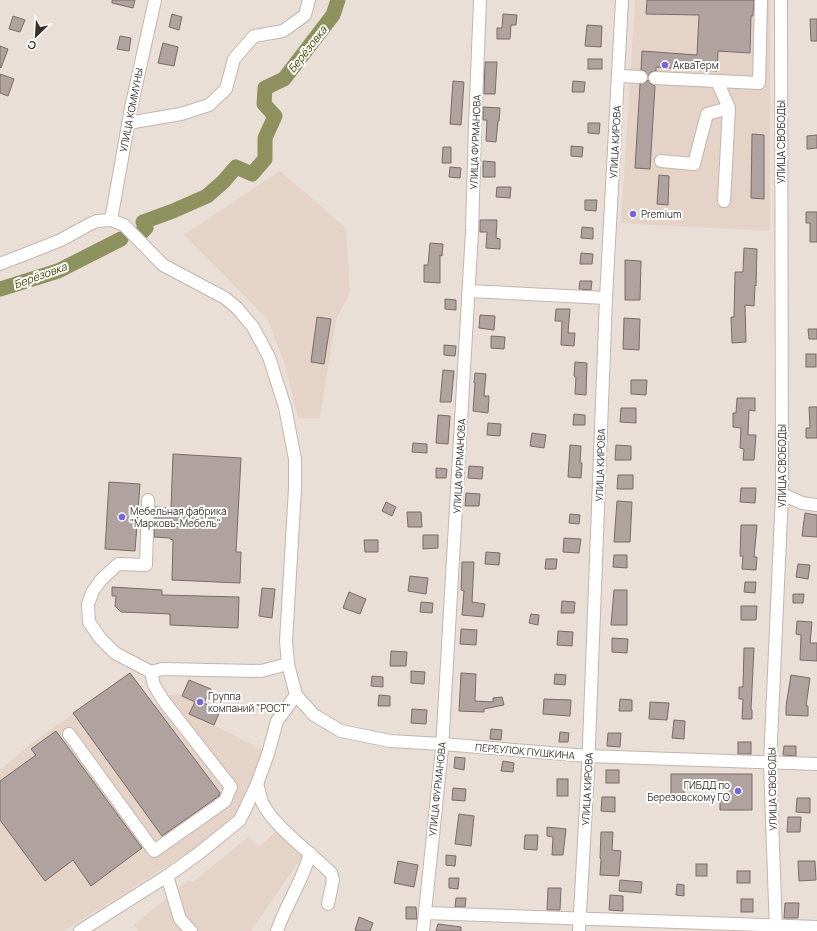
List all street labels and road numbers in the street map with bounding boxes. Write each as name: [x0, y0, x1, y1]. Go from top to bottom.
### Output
street label: УЛИЦА КОММУНЫ: [116, 67, 146, 153]
street label: УЛИЦА ФУРМАНОВА: [466, 94, 484, 190]
street label: УЛИЦА СВОБОДЫ: [774, 100, 788, 184]
street label: УЛИЦА КИРОВА: [606, 104, 624, 179]
street label: УЛИЦА ФУРМАНОВА: [450, 418, 469, 514]
street label: УЛИЦА СВОБОДЫ: [775, 424, 789, 508]
street label: УЛИЦА КИРОВА: [592, 427, 608, 502]
street label: УЛИЦА ФУРМАНОВА: [425, 740, 449, 837]
street label: ПЕРЕУЛОК ПУШКИНА: [475, 740, 576, 762]
street label: УЛИЦА СВОБОДЫ: [764, 747, 780, 831]
street label: УЛИЦА КИРОВА: [578, 751, 596, 826]

